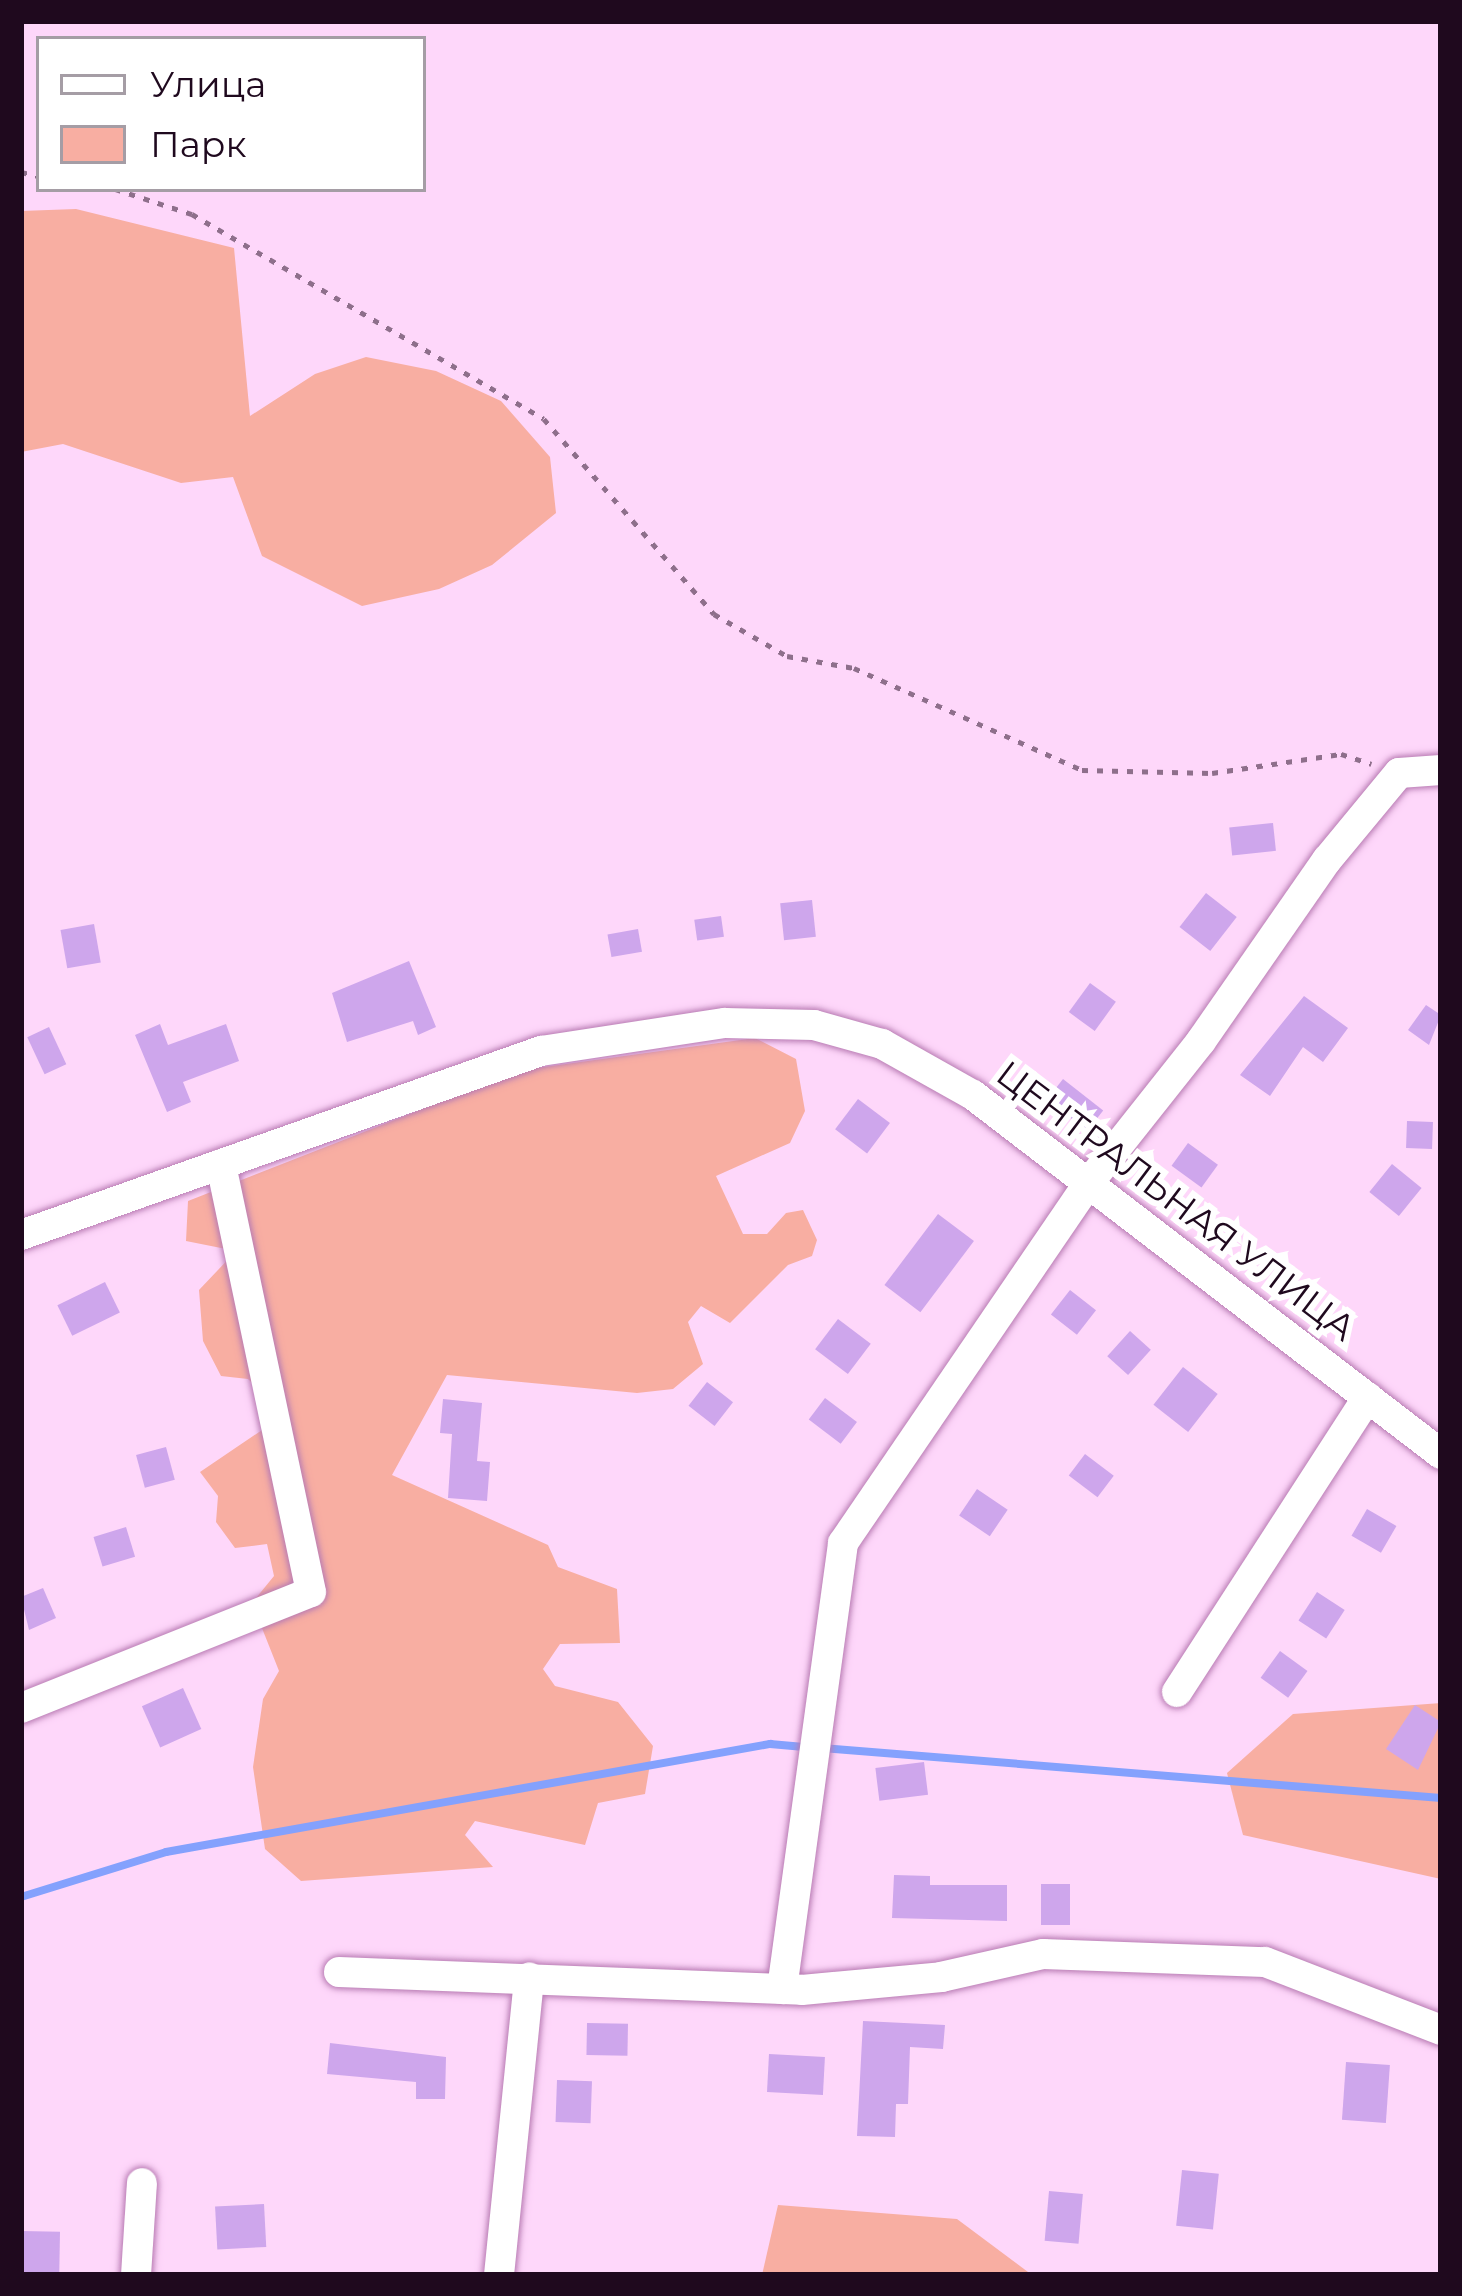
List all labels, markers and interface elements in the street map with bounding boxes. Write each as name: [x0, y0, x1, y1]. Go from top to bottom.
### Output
legend: [36, 36, 426, 192]
text: Улица: [150, 62, 266, 106]
text: Парк: [150, 122, 246, 166]
street label: ЦЕНТРАЛЬНАЯ УЛИЦА: [988, 1052, 1364, 1350]

